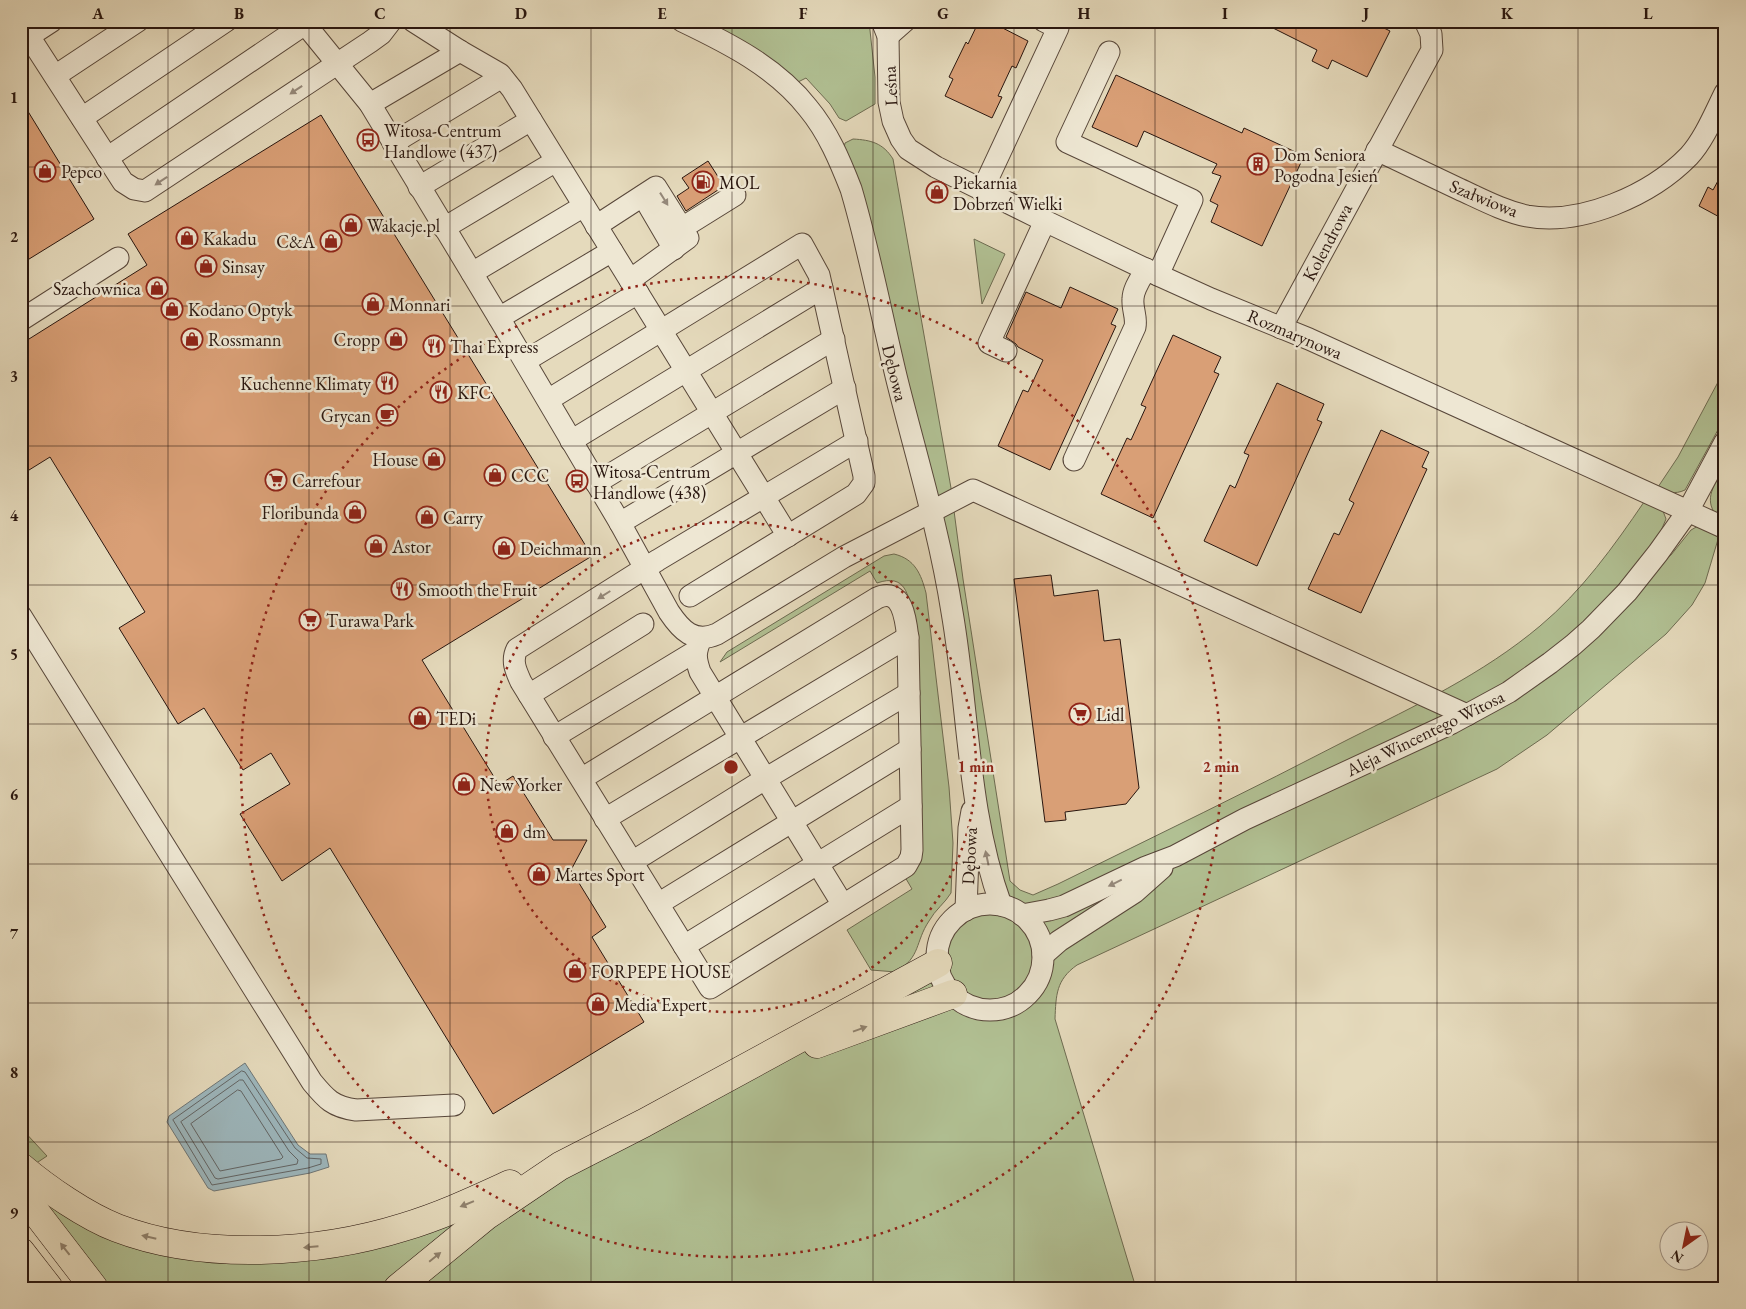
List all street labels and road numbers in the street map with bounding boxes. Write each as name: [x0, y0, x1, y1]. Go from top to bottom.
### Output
street label: Leśna: [877, 65, 903, 107]
street label: Szałwiowa: [1446, 174, 1522, 222]
street label: Kolendrowa: [1297, 198, 1357, 285]
street label: Rozmarynowa: [1244, 304, 1347, 365]
street label: Dębowa: [877, 342, 913, 405]
street label: Aleja Wincentego Witosa: [1341, 684, 1509, 782]
street label: Dębowa: [956, 826, 982, 885]

